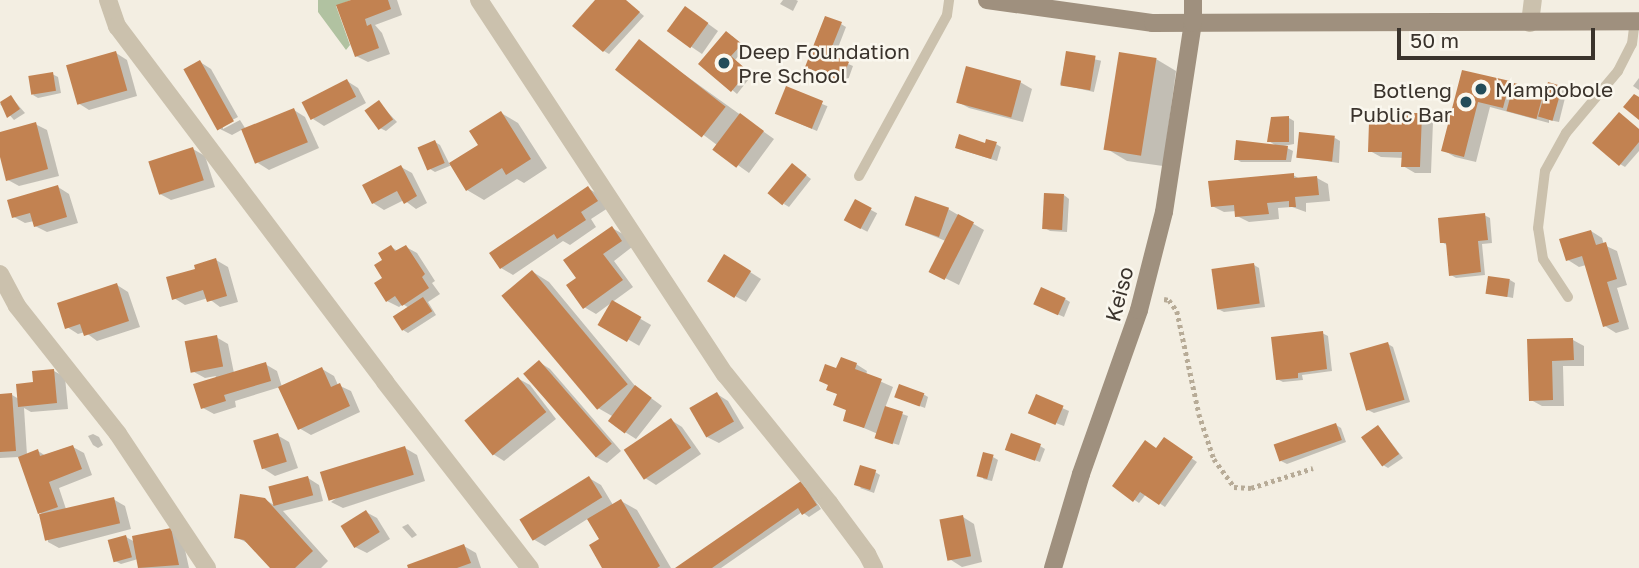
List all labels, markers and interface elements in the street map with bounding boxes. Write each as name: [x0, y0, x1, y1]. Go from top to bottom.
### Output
scale bar: [1401, 14, 1599, 58]
text: 50 m: [1410, 27, 1459, 53]
place label: Deep Foundation Pre School: [738, 38, 910, 88]
marker: Deep Foundation Pre School: [716, 55, 732, 71]
place label: Mampobole: [1495, 76, 1613, 102]
place label: Botleng Public Bar: [1349, 77, 1452, 127]
marker: Mampobole: [1473, 81, 1489, 97]
marker: Botleng Public Bar: [1458, 94, 1474, 110]
street label: Keiso: [1100, 264, 1138, 324]

